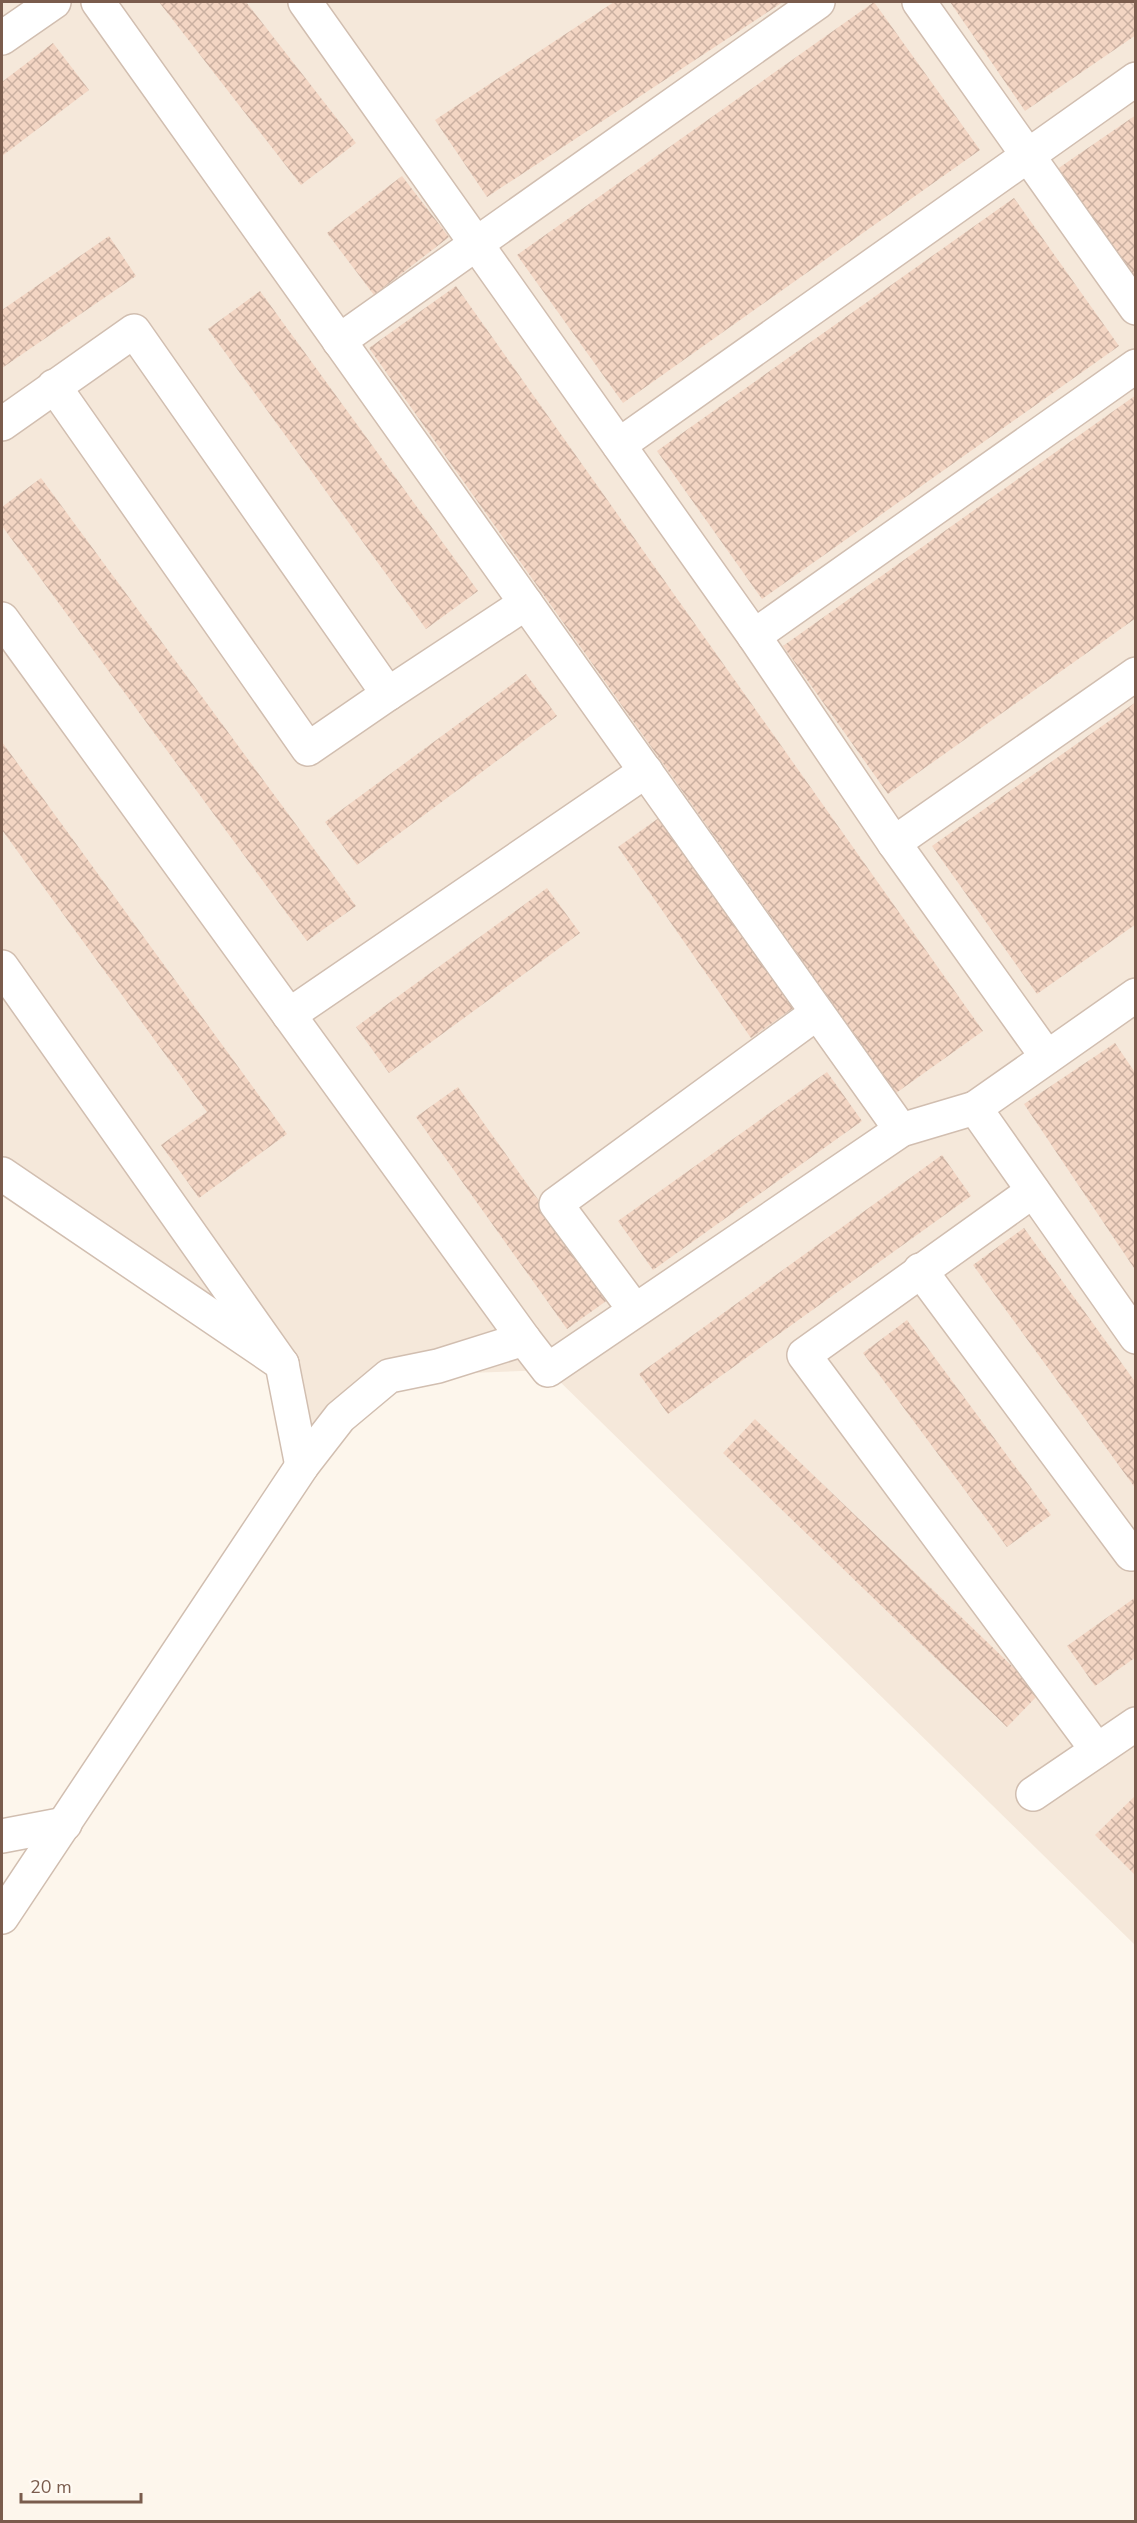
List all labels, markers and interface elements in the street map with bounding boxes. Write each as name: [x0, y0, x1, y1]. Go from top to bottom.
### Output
scale bar: [21, 2466, 141, 2504]
text: 20 m: [30, 2475, 72, 2499]

